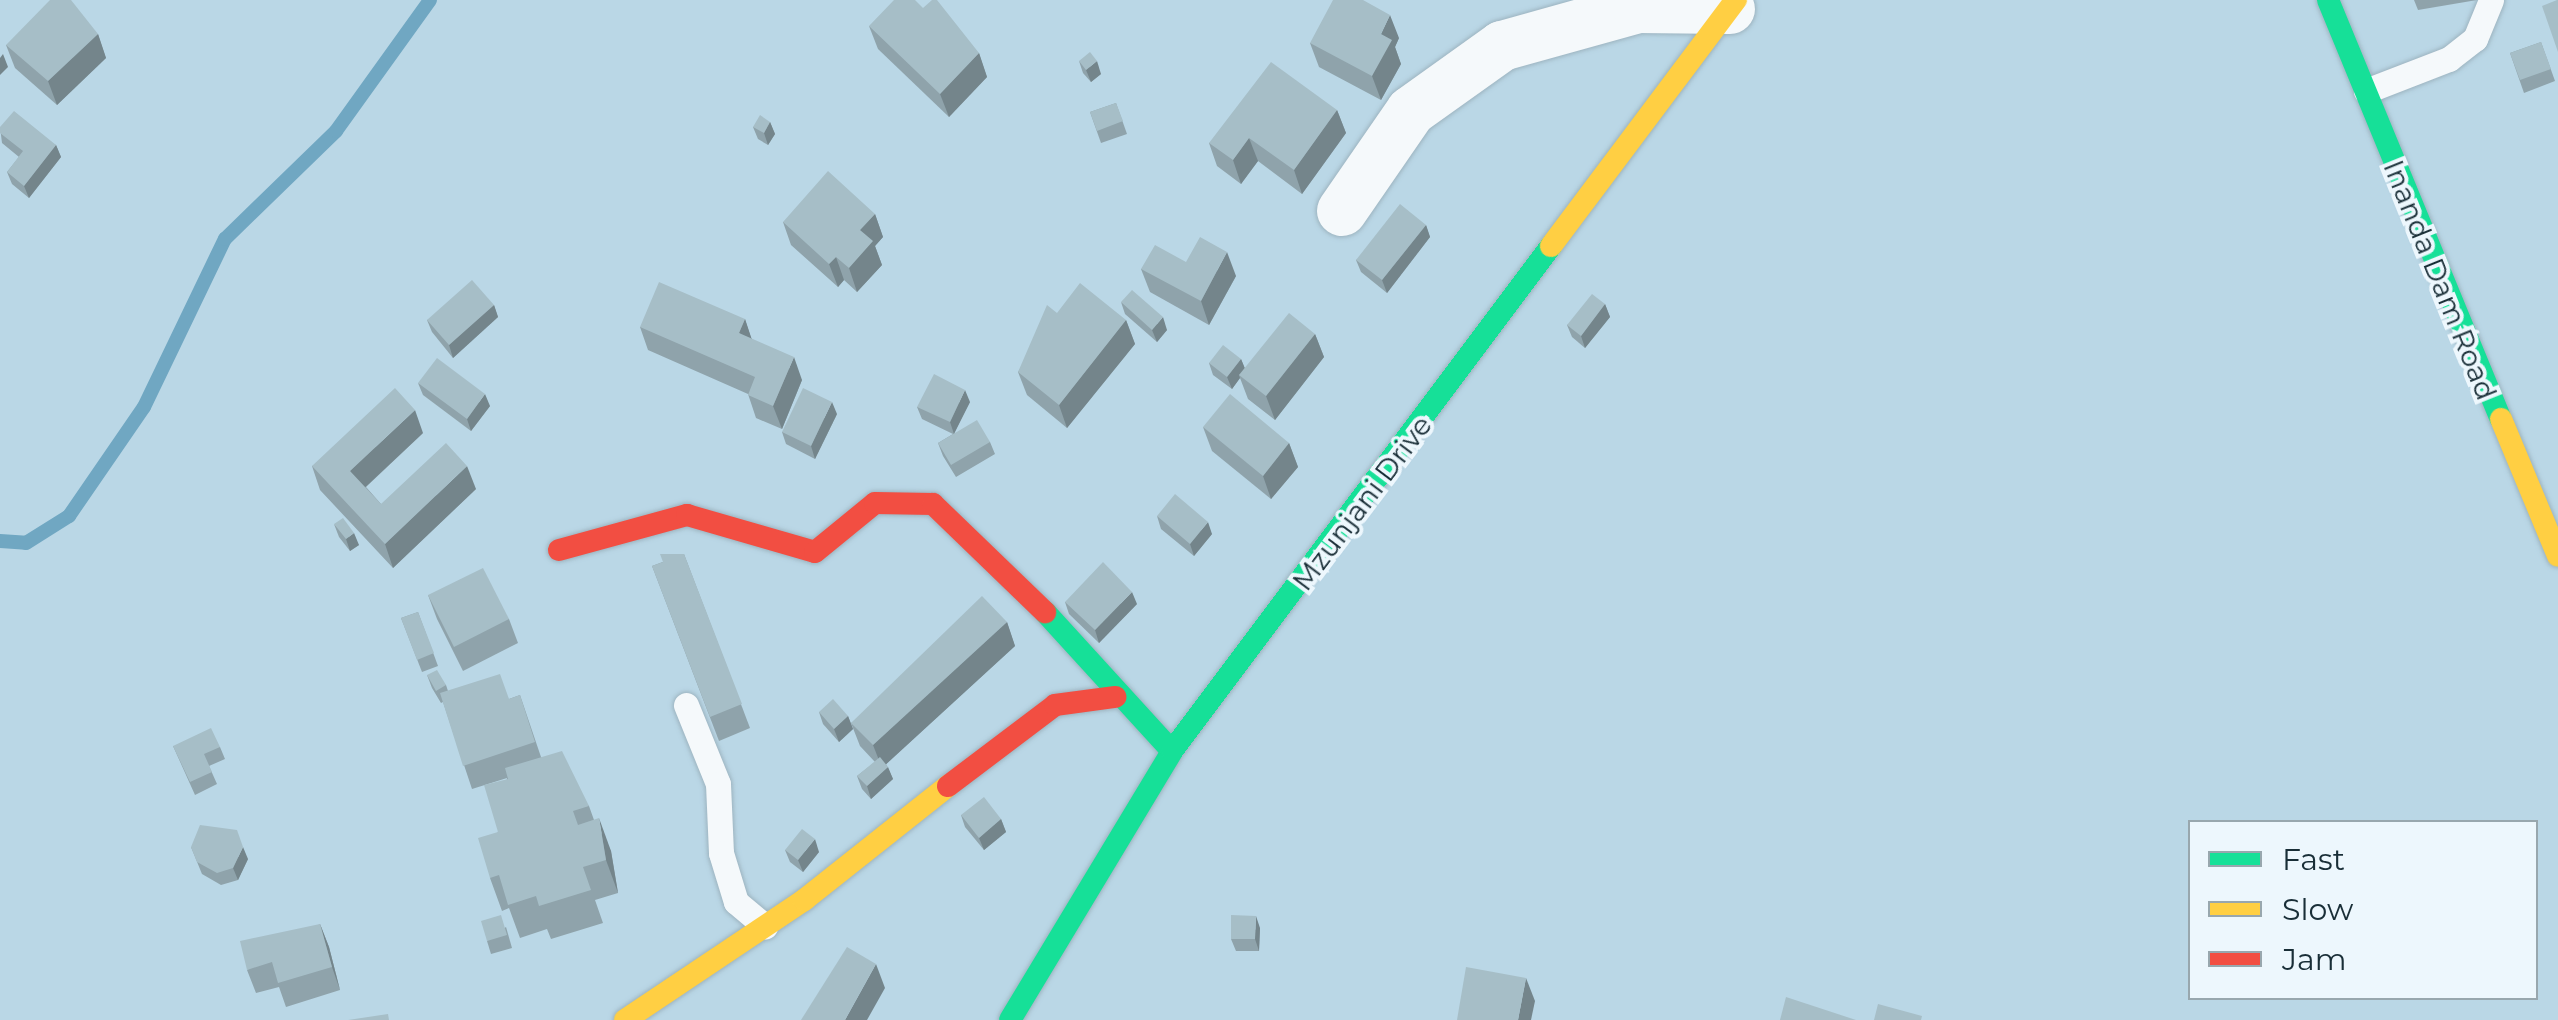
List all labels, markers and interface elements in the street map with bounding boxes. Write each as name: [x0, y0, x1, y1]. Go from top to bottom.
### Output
street label: Inanda Dam Road: [2377, 155, 2503, 405]
street label: Mzunjani Drive: [1285, 409, 1439, 597]
legend: [2188, 820, 2538, 1000]
text: Fast: [2282, 841, 2345, 878]
text: Slow: [2282, 891, 2353, 928]
text: Jam: [2282, 941, 2347, 978]

